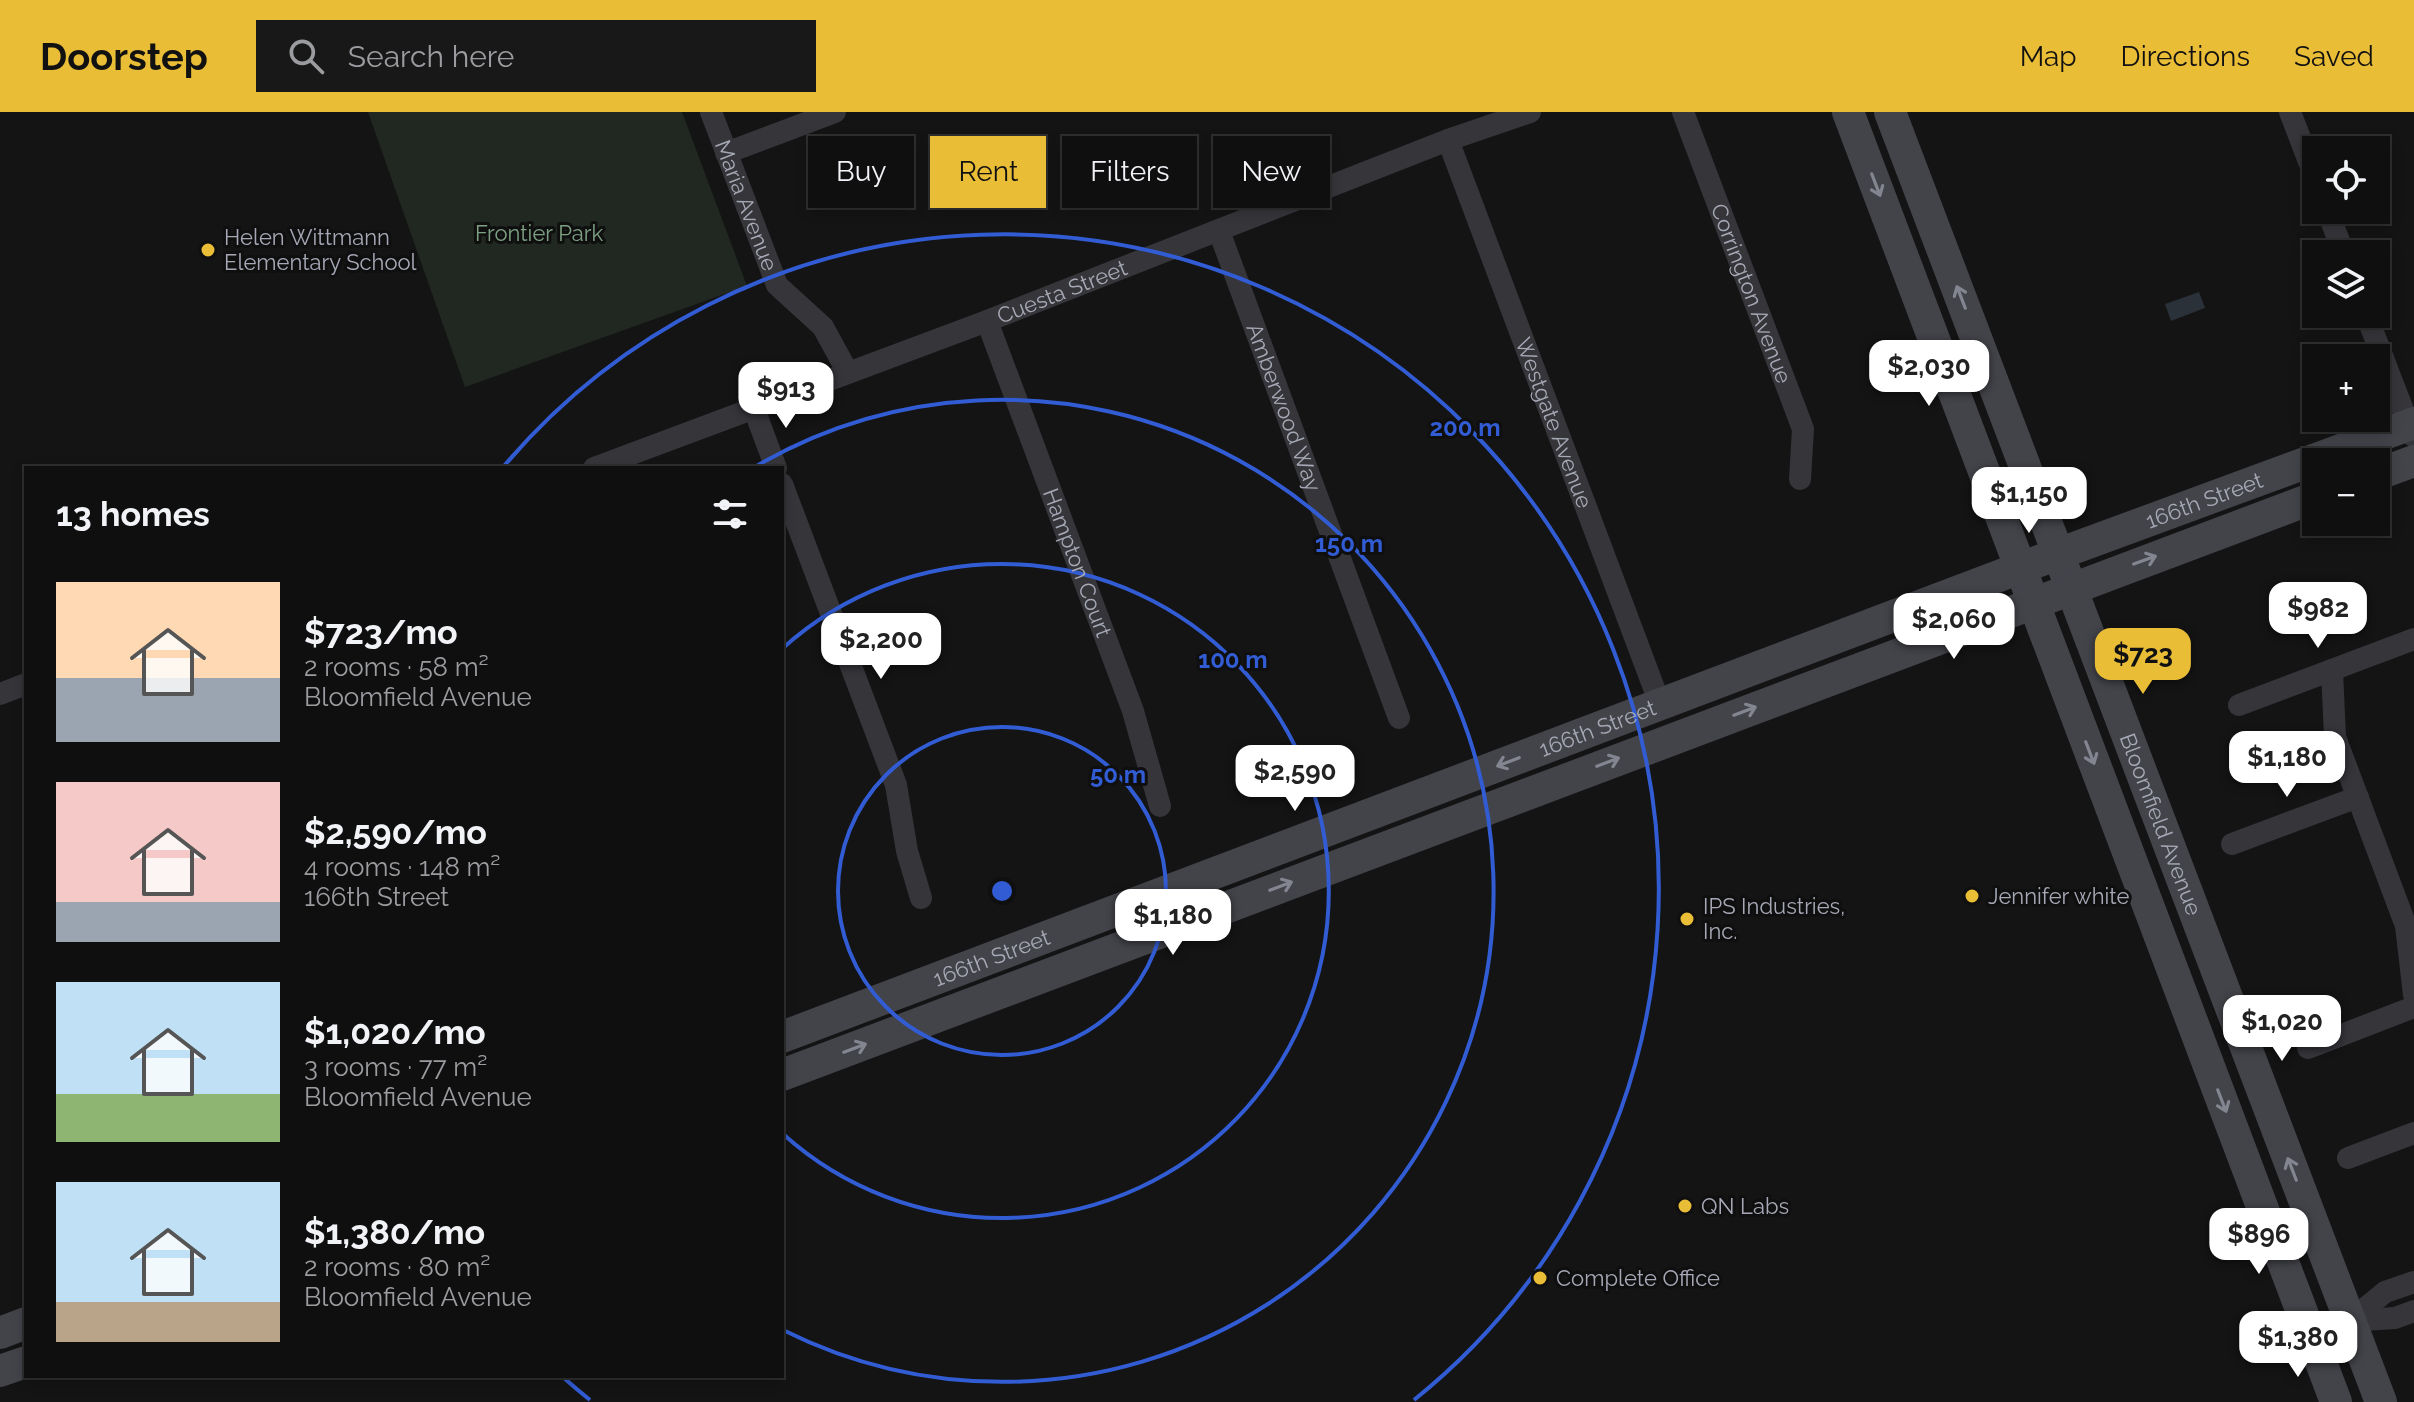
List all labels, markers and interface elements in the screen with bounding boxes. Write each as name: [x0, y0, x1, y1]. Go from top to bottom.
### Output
search box: [256, 20, 816, 92]
text: Doorstep: [40, 34, 208, 79]
icon: search: [284, 34, 328, 78]
text: Search here: [348, 39, 514, 74]
text: Map: [2020, 40, 2077, 73]
text: Directions: [2121, 40, 2250, 73]
text: Saved: [2294, 40, 2374, 73]
street label: Maria Avenue: [710, 136, 783, 275]
chip: Buy: [808, 136, 914, 208]
chip: Rent: [930, 136, 1046, 208]
chip: Filters: [1062, 136, 1197, 208]
chip: New: [1213, 136, 1330, 208]
map controls: [2302, 136, 2390, 536]
button: locate: [2302, 136, 2390, 224]
one-way arrow: [1869, 172, 1884, 197]
street label: Corrington Avenue: [1706, 200, 1798, 387]
park label: Frontier Park: [475, 220, 603, 246]
place label: Helen Wittmann Elementary School: [224, 224, 417, 275]
button: layers: [2302, 240, 2390, 328]
marker: Helen Wittmann Elementary School: [199, 241, 217, 259]
street label: Cuesta Street: [993, 254, 1131, 329]
one-way arrow: [1953, 285, 1967, 310]
street label: Amberwood Way: [1241, 320, 1327, 495]
street label: Westgate Avenue: [1510, 334, 1598, 512]
pin: $2,030: [1864, 340, 1994, 408]
button: +: [2302, 344, 2390, 432]
text: $2,030: [1887, 351, 1971, 381]
pin: $913: [739, 362, 833, 430]
text: $913: [756, 373, 816, 403]
text: 200 m: [1429, 413, 1501, 442]
button: −: [2302, 448, 2390, 536]
pin: $1,150: [1964, 467, 2094, 535]
street label: 166th Street: [2142, 467, 2267, 534]
text: $1,150: [1990, 478, 2068, 508]
street label: Hampton Court: [1038, 485, 1117, 641]
icon: filters: [708, 492, 752, 536]
text: 13 homes: [56, 494, 210, 534]
text: 150 m: [1315, 529, 1383, 558]
one-way arrow: [2132, 552, 2157, 566]
pin: $982: [2271, 582, 2365, 650]
pin: $2,060: [1889, 593, 2019, 661]
text: $982: [2287, 593, 2349, 623]
text: $2,060: [1912, 604, 1996, 634]
text: $723/mo: [304, 612, 458, 652]
pin: $2,200: [816, 613, 946, 681]
icon: home: [120, 614, 216, 710]
text: $2,200: [839, 624, 923, 654]
pin: $723: [2096, 628, 2190, 696]
text: $723: [2113, 639, 2173, 669]
text: 100 m: [1198, 645, 1268, 674]
text: 2 rooms · 58 m²: [304, 652, 489, 682]
text: Bloomfield Avenue: [304, 682, 532, 712]
street label: 166th Street: [1535, 694, 1660, 762]
one-way arrow: [1732, 703, 1757, 717]
street label: Bloomfield Avenue: [2115, 729, 2208, 919]
pin: $1,180: [2222, 731, 2352, 799]
one-way arrow: [2084, 740, 2098, 765]
text: $1,180: [2247, 742, 2327, 772]
pin: $2,590: [1230, 745, 1360, 813]
one-way arrow: [1595, 754, 1620, 768]
text: $2,590: [1254, 756, 1336, 786]
one-way arrow: [1497, 756, 1521, 770]
text: 50 m: [1090, 760, 1146, 789]
text: $2,590/mo: [304, 812, 487, 852]
icon: home: [120, 814, 216, 910]
text: 4 rooms · 148 m²: [304, 852, 500, 882]
centre of rings: [988, 877, 1016, 905]
one-way arrow: [1268, 878, 1293, 892]
text: 166th Street: [304, 882, 449, 912]
place label: Jennifer white: [1988, 883, 2129, 909]
marker: Jennifer white: [1963, 887, 1981, 905]
pin: $1,180: [1108, 889, 1238, 957]
place label: IPS Industries, Inc.: [1703, 893, 1845, 944]
text: $1,180: [1133, 900, 1213, 930]
marker: IPS Industries, Inc.: [1678, 910, 1696, 928]
street label: 166th Street: [929, 924, 1054, 992]
pin: $1,020: [2217, 995, 2347, 1063]
text: $1,020: [2241, 1006, 2323, 1036]
text: $1,020/mo: [304, 1012, 486, 1052]
icon: home: [120, 1014, 216, 1110]
one-way arrow: [842, 1040, 867, 1054]
text: 3 rooms · 77 m²: [304, 1052, 487, 1082]
text: Bloomfield Avenue: [304, 1082, 532, 1112]
one-way arrow: [2216, 1088, 2230, 1113]
one-way arrow: [2284, 1157, 2298, 1182]
place label: QN Labs: [1701, 1193, 1789, 1219]
marker: QN Labs: [1676, 1197, 1694, 1215]
pin: $896: [2212, 1208, 2306, 1276]
text: $1,380/mo: [304, 1212, 485, 1252]
icon: home: [120, 1214, 216, 1310]
text: $896: [2227, 1219, 2291, 1249]
text: 2 rooms · 80 m²: [304, 1252, 490, 1282]
place label: Complete Office: [1556, 1265, 1720, 1291]
marker: Complete Office: [1531, 1269, 1549, 1287]
text: Bloomfield Avenue: [304, 1282, 532, 1312]
pin: $1,380: [2233, 1311, 2363, 1379]
text: $1,380: [2257, 1322, 2339, 1352]

